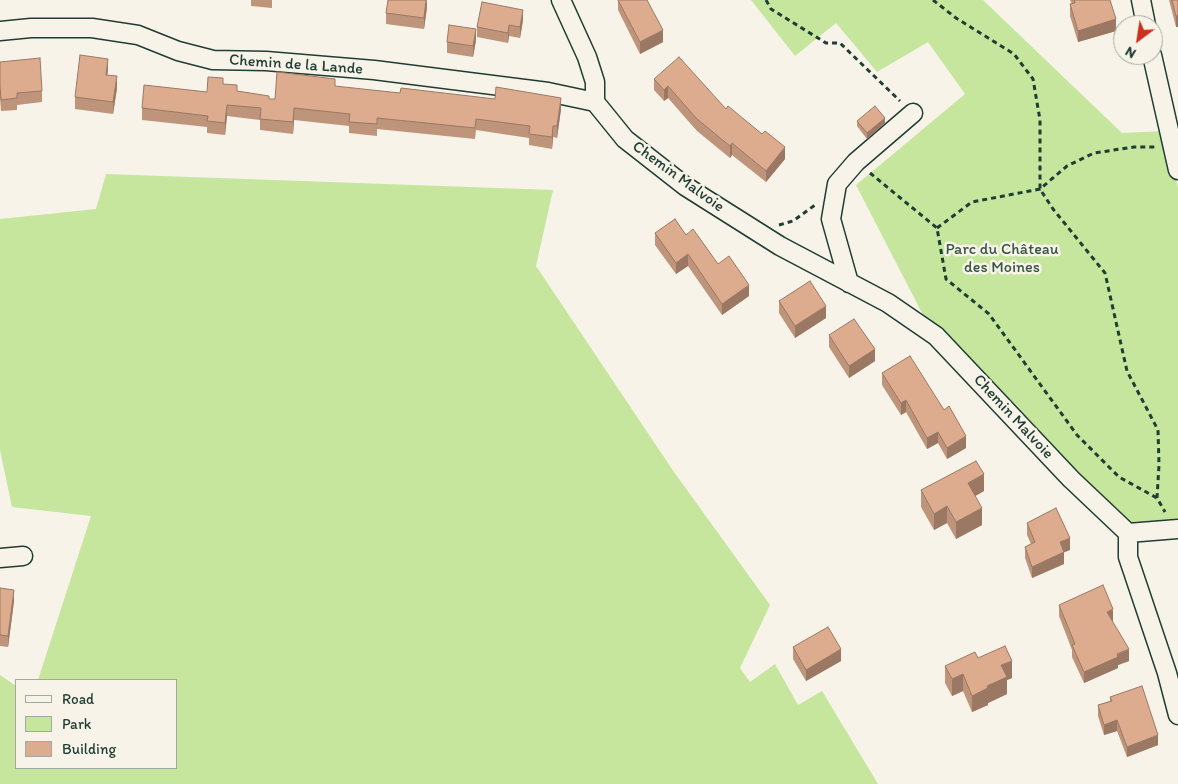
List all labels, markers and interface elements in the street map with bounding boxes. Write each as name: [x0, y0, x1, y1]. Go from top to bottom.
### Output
north arrow: [1113, 15, 1163, 65]
text: N: [1122, 43, 1139, 62]
street label: Chemin de la Lande: [228, 51, 364, 79]
street label: Chemin Malvoie: [628, 137, 728, 217]
park label: Parc du Château des Moines: [945, 240, 1059, 278]
street label: Chemin Malvoie: [969, 371, 1057, 463]
legend: [15, 679, 178, 769]
text: Road: [62, 690, 94, 708]
text: Park: [62, 715, 92, 733]
text: Building: [62, 740, 116, 758]

